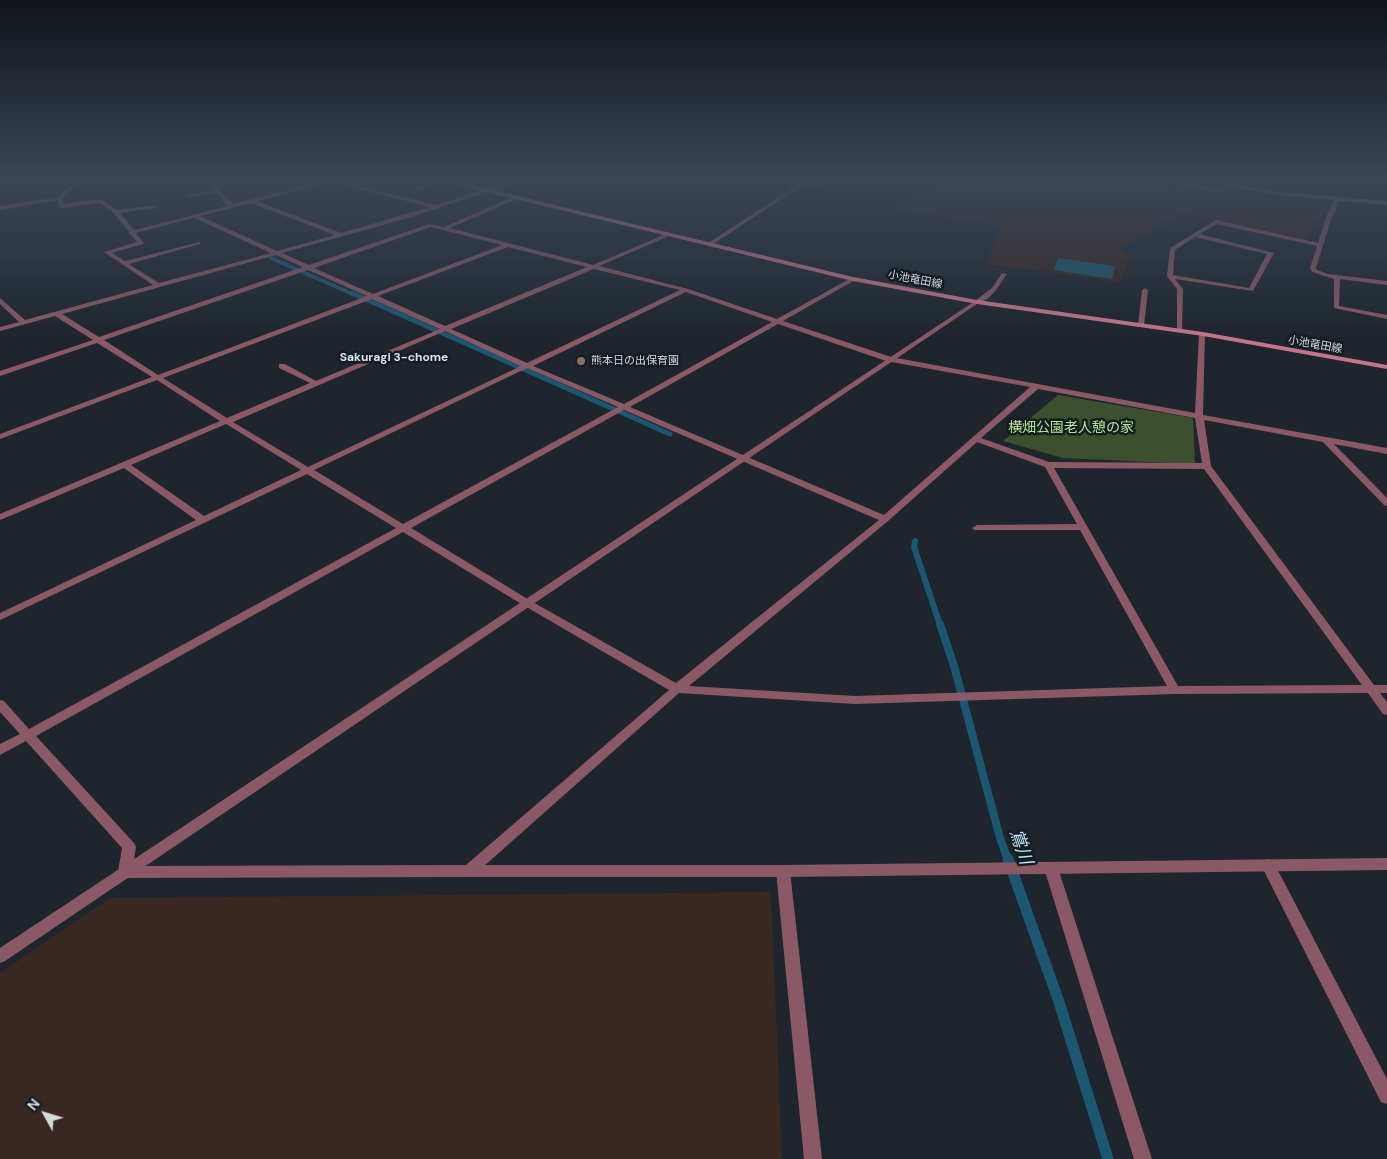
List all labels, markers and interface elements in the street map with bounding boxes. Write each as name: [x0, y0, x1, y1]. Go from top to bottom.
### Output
street label: 小池竜田線: [887, 268, 943, 292]
street label: 小池竜田線: [1287, 334, 1343, 356]
district label: Sakuragi 3-chome: [340, 351, 448, 365]
place label: 熊本日の出保育園: [591, 354, 679, 368]
marker: 熊本日の出保育園: [575, 355, 587, 367]
park label: 横畑公園老人憩の家: [1008, 420, 1134, 436]
water label: 鴬川: [1004, 826, 1036, 868]
north arrow: [20, 1089, 70, 1139]
text: N: [23, 1095, 44, 1114]

